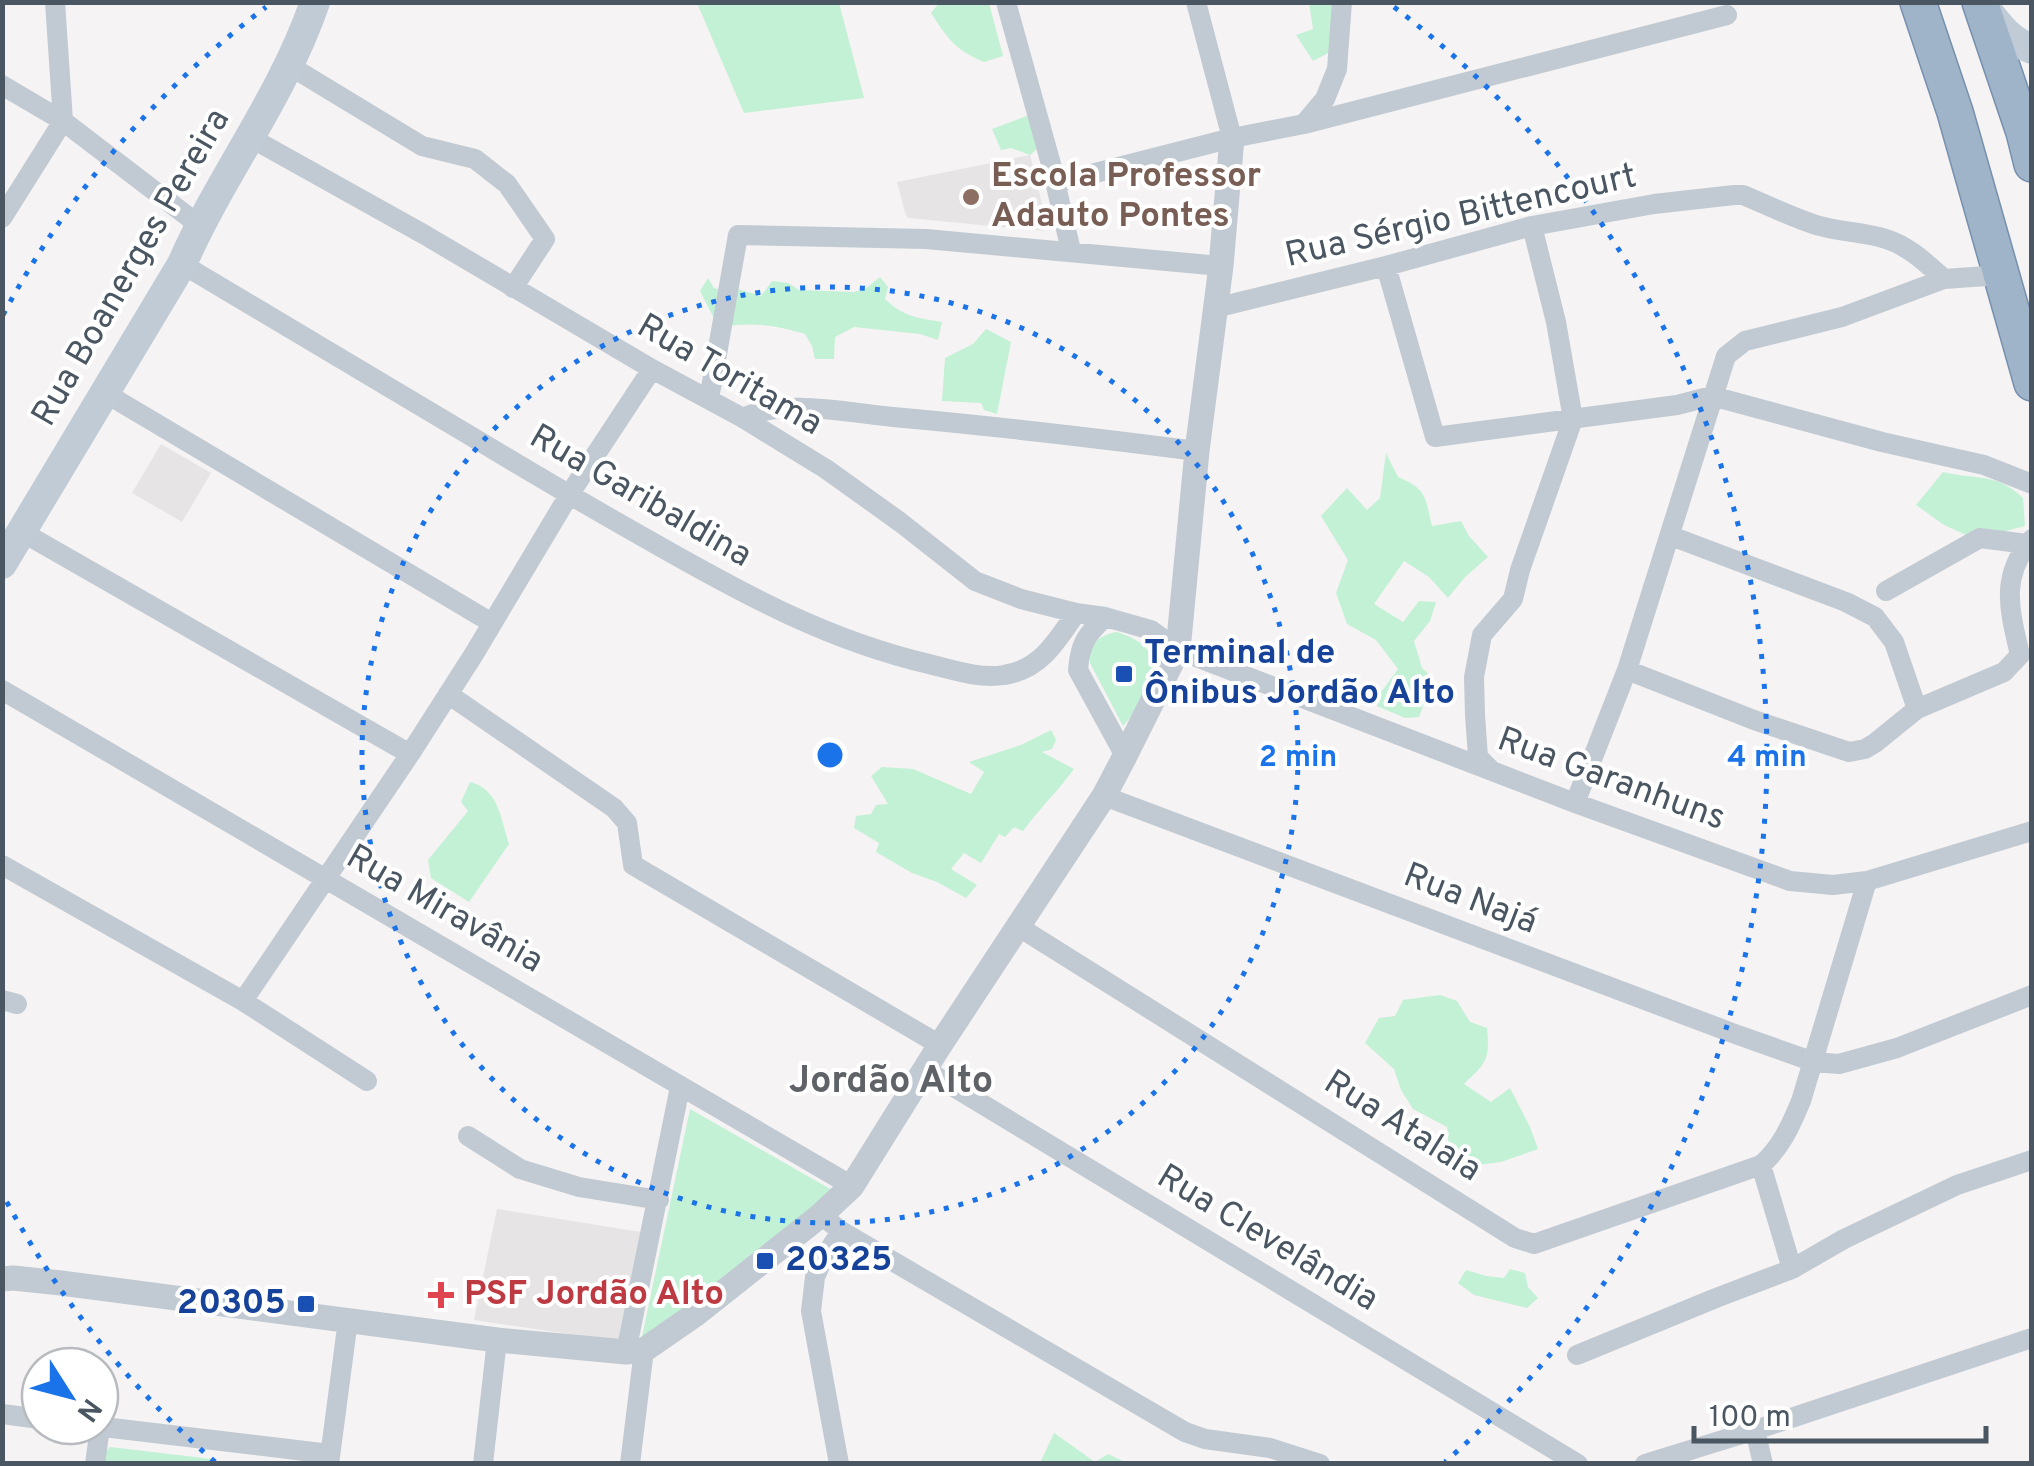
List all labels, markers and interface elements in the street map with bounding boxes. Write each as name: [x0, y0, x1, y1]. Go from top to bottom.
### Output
street label: Rua Boanerges Pereira: [23, 101, 241, 435]
place label: Escola Professor Adauto Pontes: [991, 155, 1262, 239]
street label: Rua Sérgio Bittencourt: [1281, 155, 1641, 279]
marker: Escola Professor Adauto Pontes: [960, 186, 982, 208]
street label: Rua Toritama: [628, 305, 830, 447]
street label: Rua Garibaldina: [521, 416, 759, 578]
place label: Terminal de Ônibus Jordão Alto: [1144, 632, 1455, 716]
marker: Terminal de Ônibus Jordão Alto: [1113, 663, 1135, 685]
street label: Rua Garanhuns: [1491, 718, 1731, 842]
centre of rings: [812, 737, 848, 773]
text: 2 min: [1259, 740, 1337, 777]
text: 4 min: [1727, 740, 1807, 777]
street label: Rua Miravânia: [338, 836, 550, 984]
street label: Rua Najá: [1397, 854, 1543, 946]
district label: Jordão Alto: [789, 1058, 993, 1107]
street label: Rua Atalaia: [1315, 1061, 1489, 1193]
street label: Rua Clevelândia: [1148, 1156, 1386, 1322]
place label: 20325: [785, 1239, 893, 1283]
marker: 20325: [754, 1250, 776, 1272]
place label: PSF Jordão Alto: [464, 1273, 724, 1317]
place label: 20305: [177, 1282, 286, 1326]
marker: PSF Jordão Alto: [428, 1282, 454, 1308]
marker: 20305: [295, 1293, 317, 1315]
north arrow: [20, 1346, 120, 1446]
scale bar: [1694, 1381, 1986, 1443]
text: N: [67, 1390, 108, 1428]
text: 100 m: [1709, 1400, 1791, 1437]

